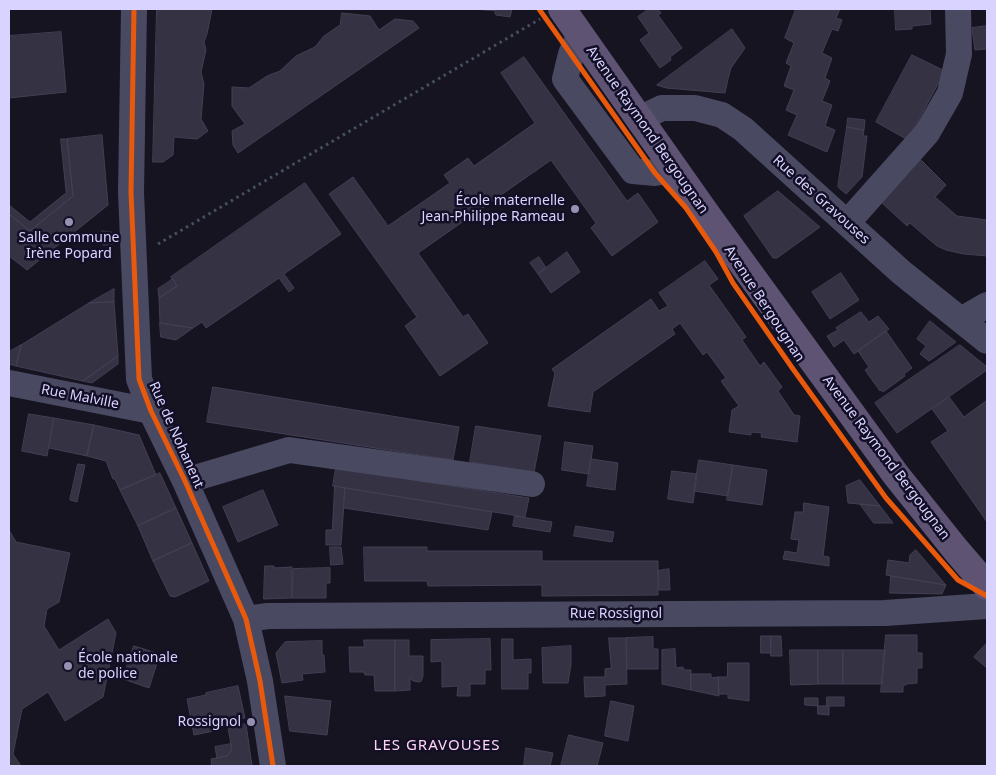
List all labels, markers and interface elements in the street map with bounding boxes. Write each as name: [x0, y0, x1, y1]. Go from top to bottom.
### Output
street label: Avenue Raymond Bergougnan: [582, 43, 712, 217]
street label: Rue des Gravouses: [769, 152, 873, 248]
place label: École maternelle Jean-Philippe Rameau: [422, 193, 565, 226]
marker: École maternelle Jean-Philippe Rameau: [569, 203, 581, 215]
marker: Salle commune Irène Popard: [63, 216, 75, 228]
place label: Salle commune Irène Popard: [19, 230, 119, 262]
street label: Avenue Bergougnan: [720, 243, 808, 365]
street label: Avenue Raymond Bergougnan: [819, 373, 953, 543]
street label: Rue de Nohanent: [145, 379, 207, 491]
street label: Rue Malville: [40, 381, 120, 413]
street label: Rue Rossignol: [570, 606, 662, 622]
place label: École nationale de police: [78, 650, 178, 682]
marker: École nationale de police: [62, 660, 74, 672]
place label: Rossignol: [177, 714, 241, 730]
marker: Rossignol: [245, 716, 257, 728]
district label: LES GRAVOUSES: [372, 737, 502, 755]

